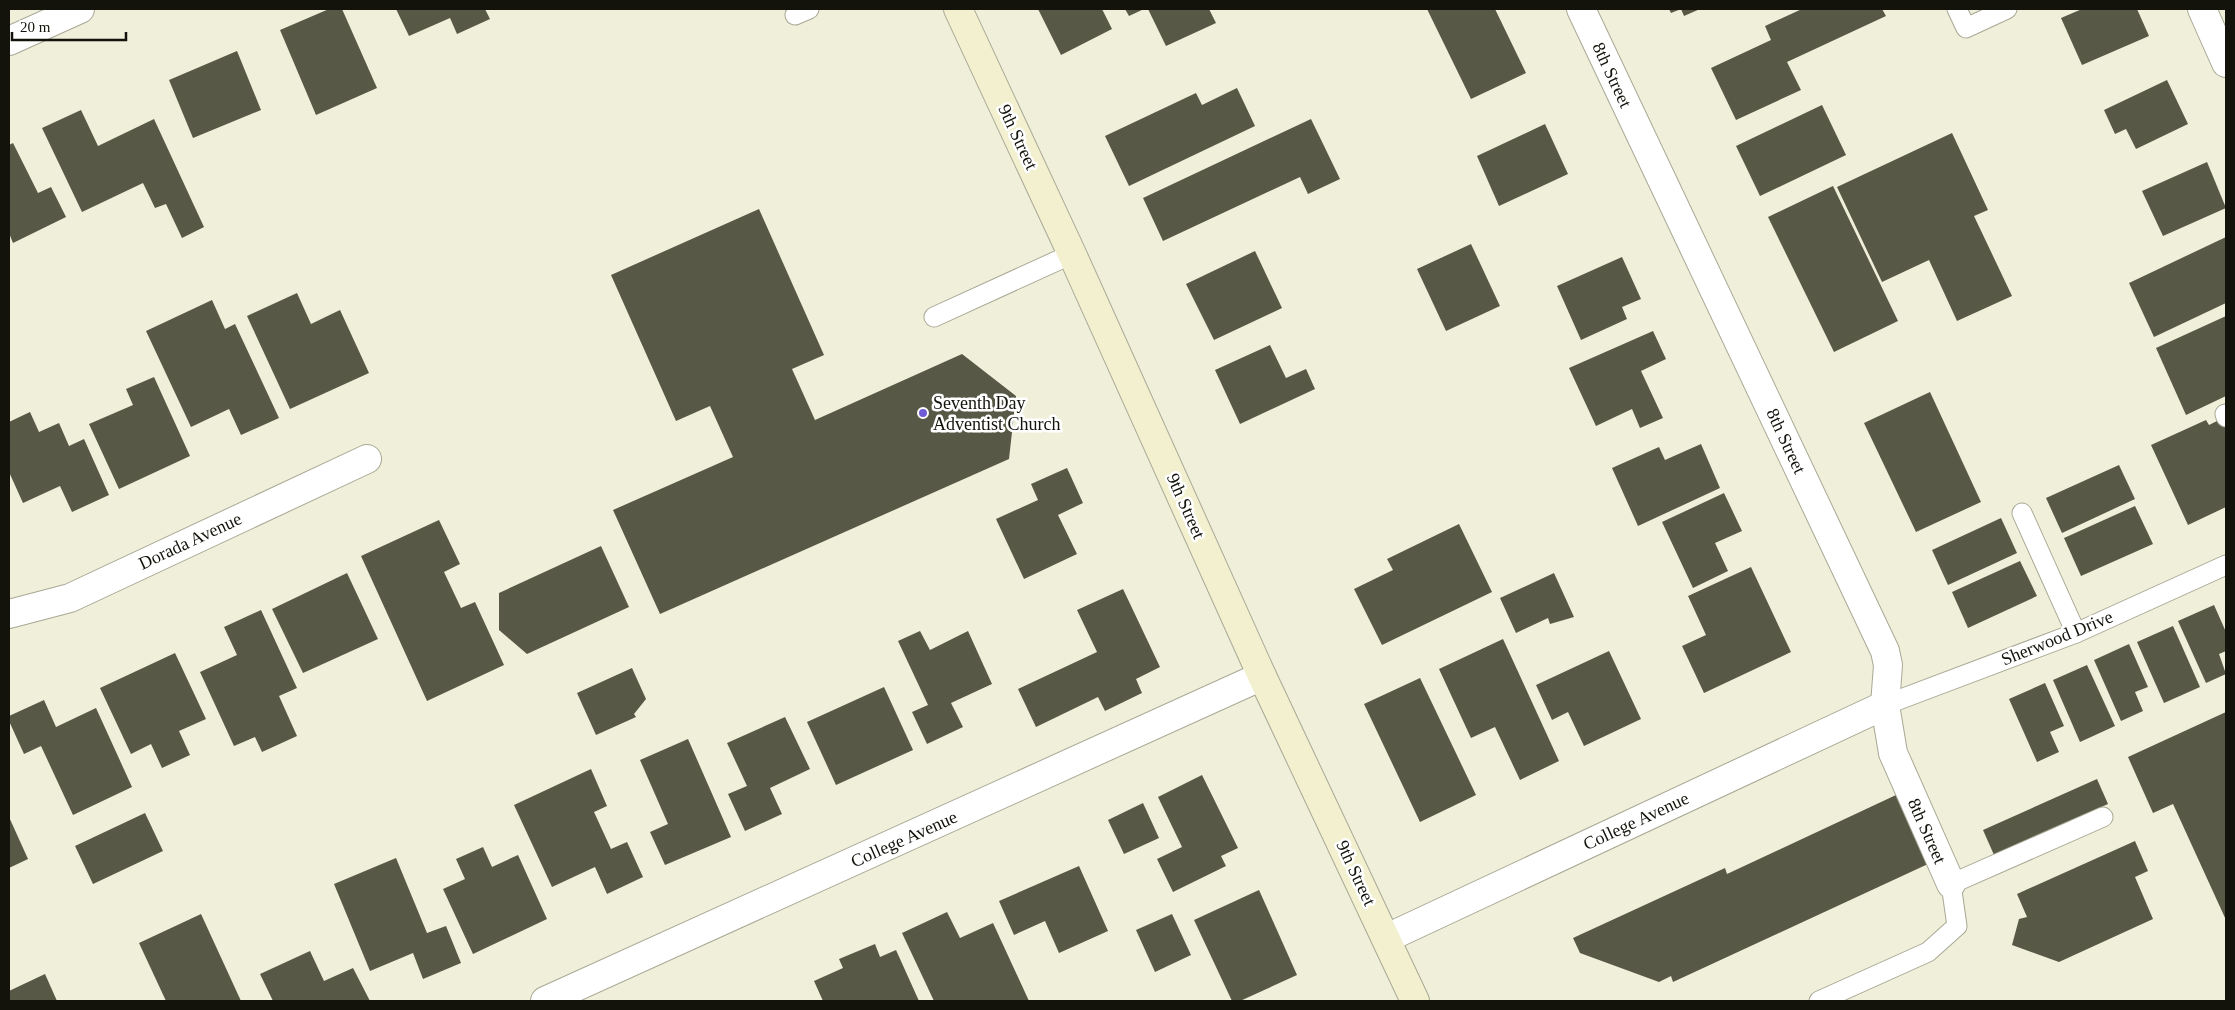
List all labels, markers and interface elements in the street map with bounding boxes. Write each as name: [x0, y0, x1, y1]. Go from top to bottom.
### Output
scale bar: [12, 10, 126, 42]
text: 20 m: [20, 19, 51, 35]
street label: 8th Street: [1588, 39, 1636, 111]
street label: 9th Street: [994, 101, 1042, 173]
place label: Seventh Day Adventist Church: [933, 393, 1061, 434]
street label: 8th Street: [1762, 405, 1810, 477]
marker: Seventh Day Adventist Church: [917, 407, 929, 419]
street label: 9th Street: [1163, 470, 1209, 542]
street label: Dorada Avenue: [135, 508, 245, 574]
street label: Sherwood Drive: [1998, 607, 2116, 669]
street label: College Avenue: [1580, 788, 1692, 854]
street label: 8th Street: [1904, 795, 1950, 867]
street label: College Avenue: [848, 807, 960, 871]
street label: 9th Street: [1332, 837, 1380, 909]

